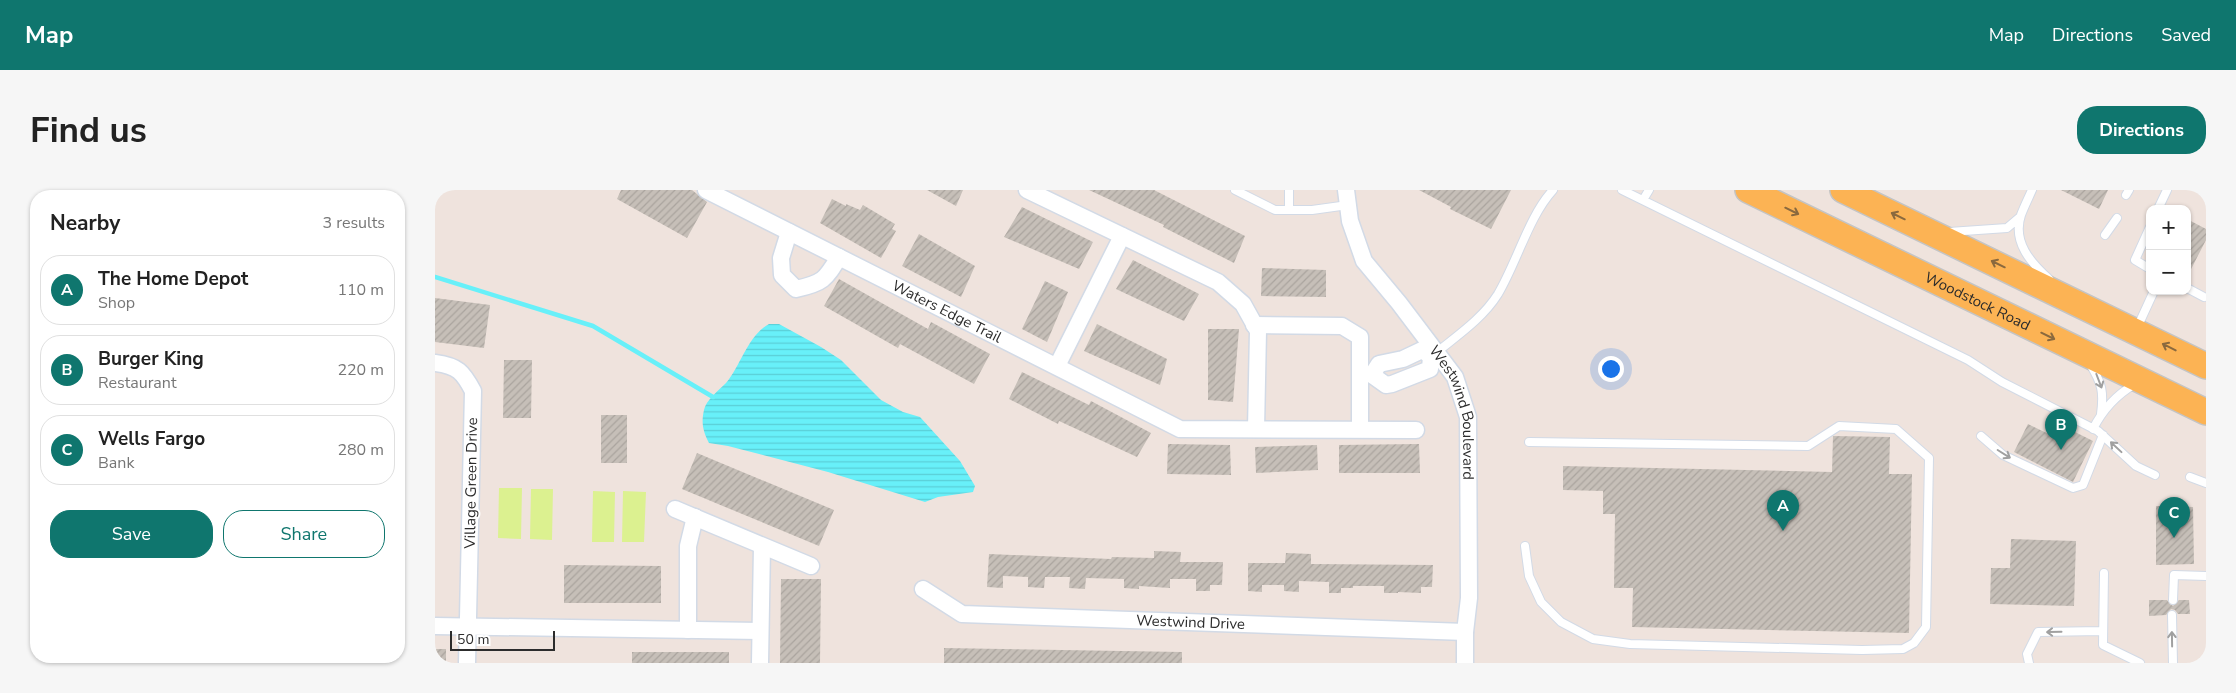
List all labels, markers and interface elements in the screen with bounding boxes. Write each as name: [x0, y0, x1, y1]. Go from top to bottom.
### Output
text: Map: [25, 19, 73, 51]
text: Map: [1989, 23, 2024, 47]
text: Directions: [2052, 23, 2133, 47]
text: Saved: [2161, 23, 2211, 47]
button: Directions: [2077, 106, 2206, 154]
text: Find us: [30, 107, 147, 154]
map controls: [2146, 205, 2191, 295]
button: +: [2146, 205, 2191, 250]
one-way arrow: [1784, 207, 1799, 216]
text: Nearby: [50, 209, 120, 237]
one-way arrow: [1891, 211, 1906, 220]
text: 3 results: [323, 212, 385, 234]
button: −: [2146, 250, 2191, 295]
one-way arrow: [1991, 259, 2006, 268]
text: The Home Depot: [98, 266, 248, 292]
street label: Woodstock Road: [1921, 267, 2034, 335]
street label: Waters Edge Trail: [889, 276, 1006, 348]
text: A: [61, 279, 73, 301]
text: 110 m: [337, 279, 384, 301]
text: Shop: [98, 292, 135, 314]
one-way arrow: [2040, 331, 2055, 341]
street label: Westwind Boulevard: [1425, 341, 1479, 480]
one-way arrow: [2162, 342, 2177, 352]
text: Burger King: [98, 346, 204, 372]
your location: [1598, 356, 1624, 382]
text: B: [61, 359, 73, 381]
text: 220 m: [337, 359, 384, 381]
text: Restaurant: [98, 372, 177, 394]
one-way arrow: [2095, 373, 2104, 388]
pin: B: [2045, 409, 2077, 450]
street label: Village Green Drive: [460, 417, 482, 550]
text: Wells Fargo: [98, 426, 205, 452]
text: C: [62, 439, 72, 461]
text: 280 m: [337, 439, 384, 461]
one-way arrow: [2109, 441, 2122, 453]
one-way arrow: [1997, 450, 2011, 460]
text: Bank: [98, 452, 134, 474]
pin: A: [1767, 490, 1799, 531]
pin: C: [2158, 497, 2190, 538]
button: Save: [50, 510, 213, 558]
button: Share: [223, 510, 385, 558]
street label: Westwind Drive: [1136, 610, 1245, 634]
one-way arrow: [2046, 627, 2062, 637]
scale bar: [450, 628, 555, 651]
text: 50 m: [457, 630, 489, 649]
one-way arrow: [2167, 631, 2177, 648]

